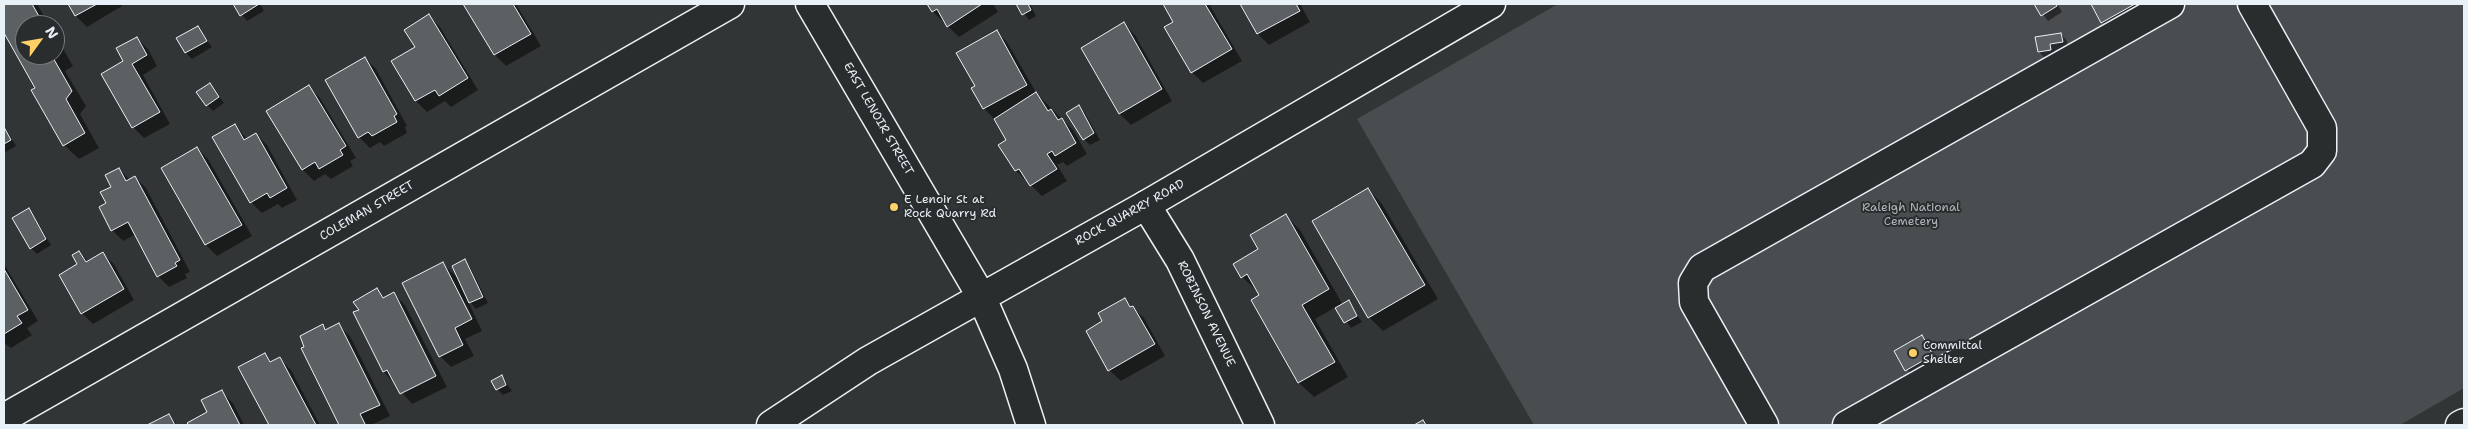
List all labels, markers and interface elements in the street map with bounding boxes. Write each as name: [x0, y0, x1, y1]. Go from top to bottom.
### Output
north arrow: [15, 15, 65, 65]
text: N: [41, 23, 62, 42]
street label: EAST LENOIR STREET: [840, 60, 916, 178]
street label: ROCK QUARRY ROAD: [1073, 177, 1187, 249]
street label: COLEMAN STREET: [317, 178, 417, 244]
place label: E Lenoir St at Rock Quarry Rd: [904, 193, 996, 221]
marker: E Lenoir St at Rock Quarry Rd: [888, 201, 900, 213]
park label: Raleigh National Cemetery: [1862, 201, 1960, 229]
street label: ROBINSON AVENUE: [1174, 259, 1238, 369]
place label: Committal Shelter: [1923, 339, 1982, 367]
marker: Committal Shelter: [1907, 347, 1919, 359]

